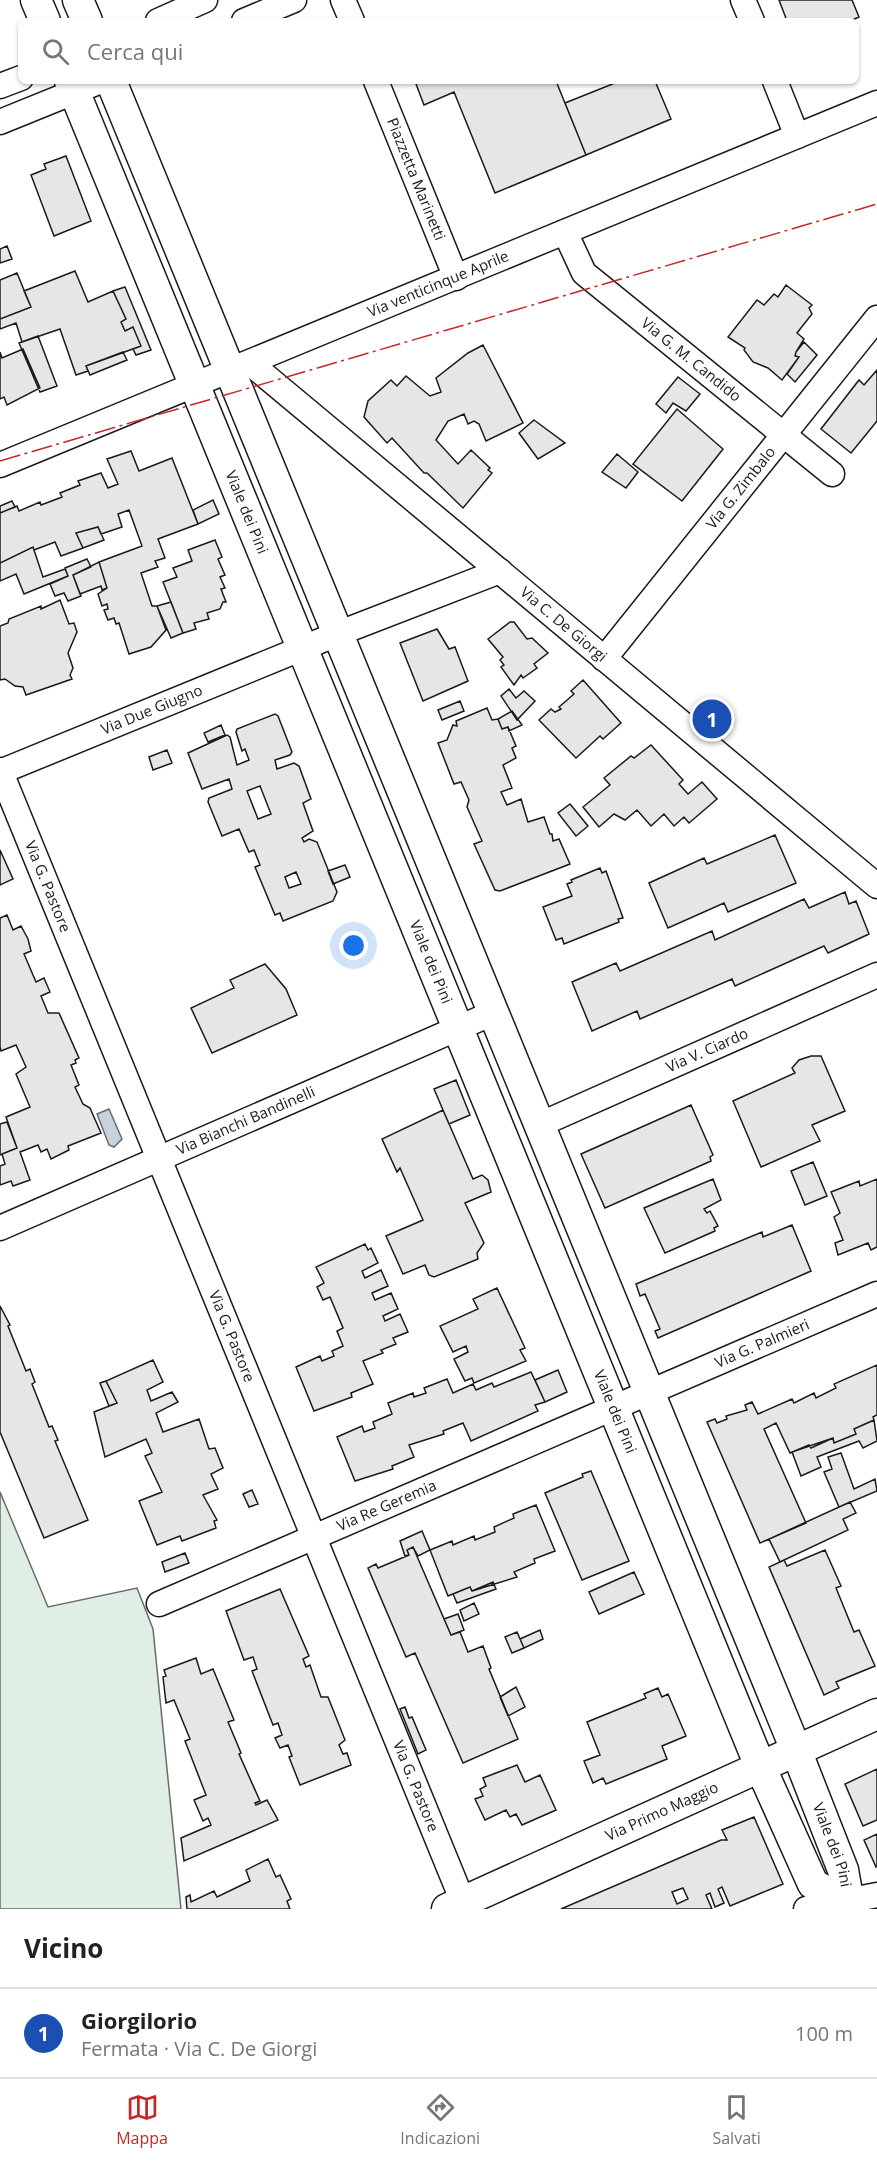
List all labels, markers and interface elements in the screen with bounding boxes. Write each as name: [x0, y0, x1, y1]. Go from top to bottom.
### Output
search box: [18, 18, 859, 84]
icon: search: [39, 35, 72, 68]
text: Cerca qui: [87, 36, 183, 66]
street label: Piazzetta Marinetti: [383, 115, 451, 243]
street label: Via venticinque Aprile: [364, 245, 511, 321]
street label: Via G. M. Candido: [637, 312, 746, 406]
street label: Via G. Zimbalo: [701, 442, 779, 533]
street label: Viale dei Pini: [222, 467, 274, 557]
street label: Via C. De Giorgi: [516, 582, 612, 666]
street label: Via Due Giugno: [98, 679, 205, 739]
pin: 1: [692, 696, 732, 742]
street label: Via G. Pastore: [21, 837, 76, 935]
street label: Viale dei Pini: [406, 917, 458, 1006]
your location: [339, 931, 368, 960]
street label: Via V. Ciardo: [663, 1023, 751, 1076]
street label: Via Bianchi Bandinelli: [173, 1081, 318, 1159]
street label: Via G. Pastore: [205, 1287, 260, 1385]
street label: Via G. Palmieri: [711, 1313, 812, 1372]
street label: Viale dei Pini: [590, 1367, 642, 1456]
street label: Via Re Geremia: [333, 1474, 439, 1535]
street label: Via G. Pastore: [389, 1737, 444, 1835]
street label: Via Primo Maggio: [602, 1776, 721, 1845]
street label: Viale dei Pini: [809, 1800, 857, 1889]
text: Vicino: [24, 1930, 103, 1966]
text: Giorgilorio: [81, 2005, 197, 2035]
text: 1: [38, 2020, 49, 2047]
text: 100 m: [795, 2020, 853, 2047]
text: Fermata · Via C. De Giorgi: [81, 2035, 317, 2062]
tab: Mappa: [116, 2091, 168, 2149]
tab: Indicazioni: [400, 2091, 480, 2149]
tab: Salvati: [712, 2091, 761, 2149]

